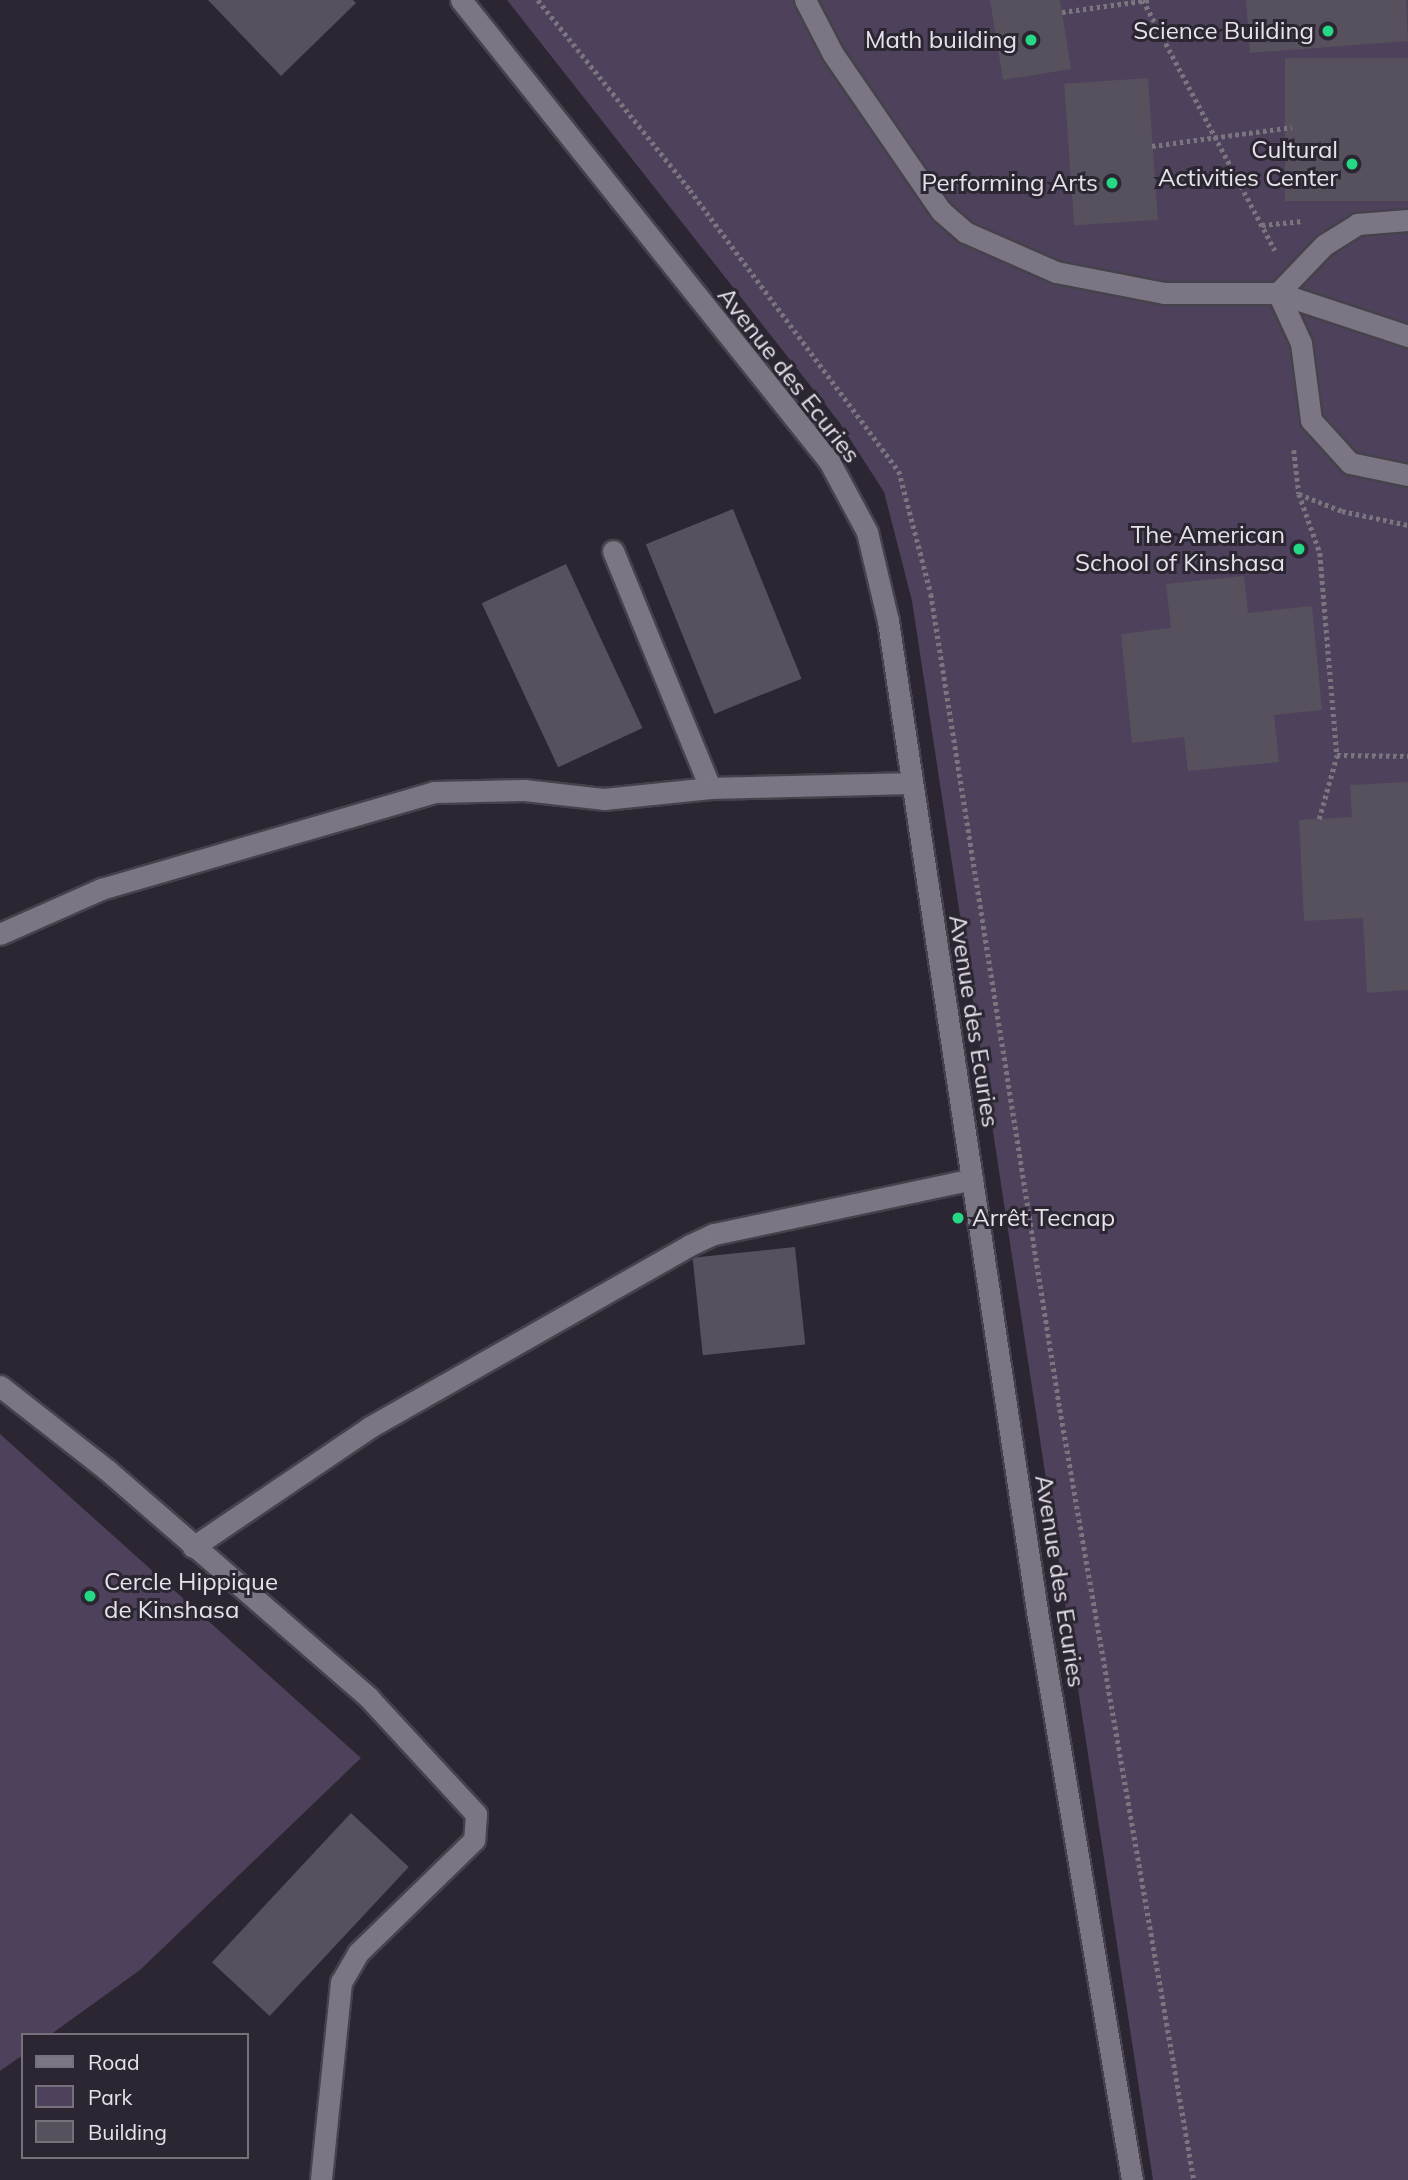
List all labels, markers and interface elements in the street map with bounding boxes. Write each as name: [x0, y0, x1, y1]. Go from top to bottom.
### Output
place label: Science Building: [1133, 17, 1314, 45]
marker: Science Building: [1320, 23, 1336, 39]
place label: Math building: [865, 26, 1017, 54]
marker: Math building: [1023, 32, 1039, 48]
place label: Cultural Activities Center: [1158, 136, 1338, 192]
marker: Cultural Activities Center: [1344, 156, 1360, 172]
place label: Performing Arts: [921, 169, 1098, 197]
marker: Performing Arts: [1104, 175, 1120, 191]
street label: Avenue des Ecuries: [712, 282, 866, 468]
place label: The American School of Kinshasa: [1075, 521, 1285, 577]
marker: The American School of Kinshasa: [1291, 541, 1307, 557]
street label: Avenue des Ecuries: [943, 913, 1005, 1129]
place label: Arrêt Tecnap: [972, 1204, 1115, 1232]
marker: Arrêt Tecnap: [950, 1210, 966, 1226]
street label: Avenue des Ecuries: [1029, 1473, 1091, 1689]
place label: Cercle Hippique de Kinshasa: [104, 1568, 278, 1624]
marker: Cercle Hippique de Kinshasa: [82, 1588, 98, 1604]
legend: [21, 2033, 248, 2159]
text: Road: [88, 2049, 139, 2075]
text: Park: [88, 2084, 132, 2110]
text: Building: [88, 2119, 167, 2145]

